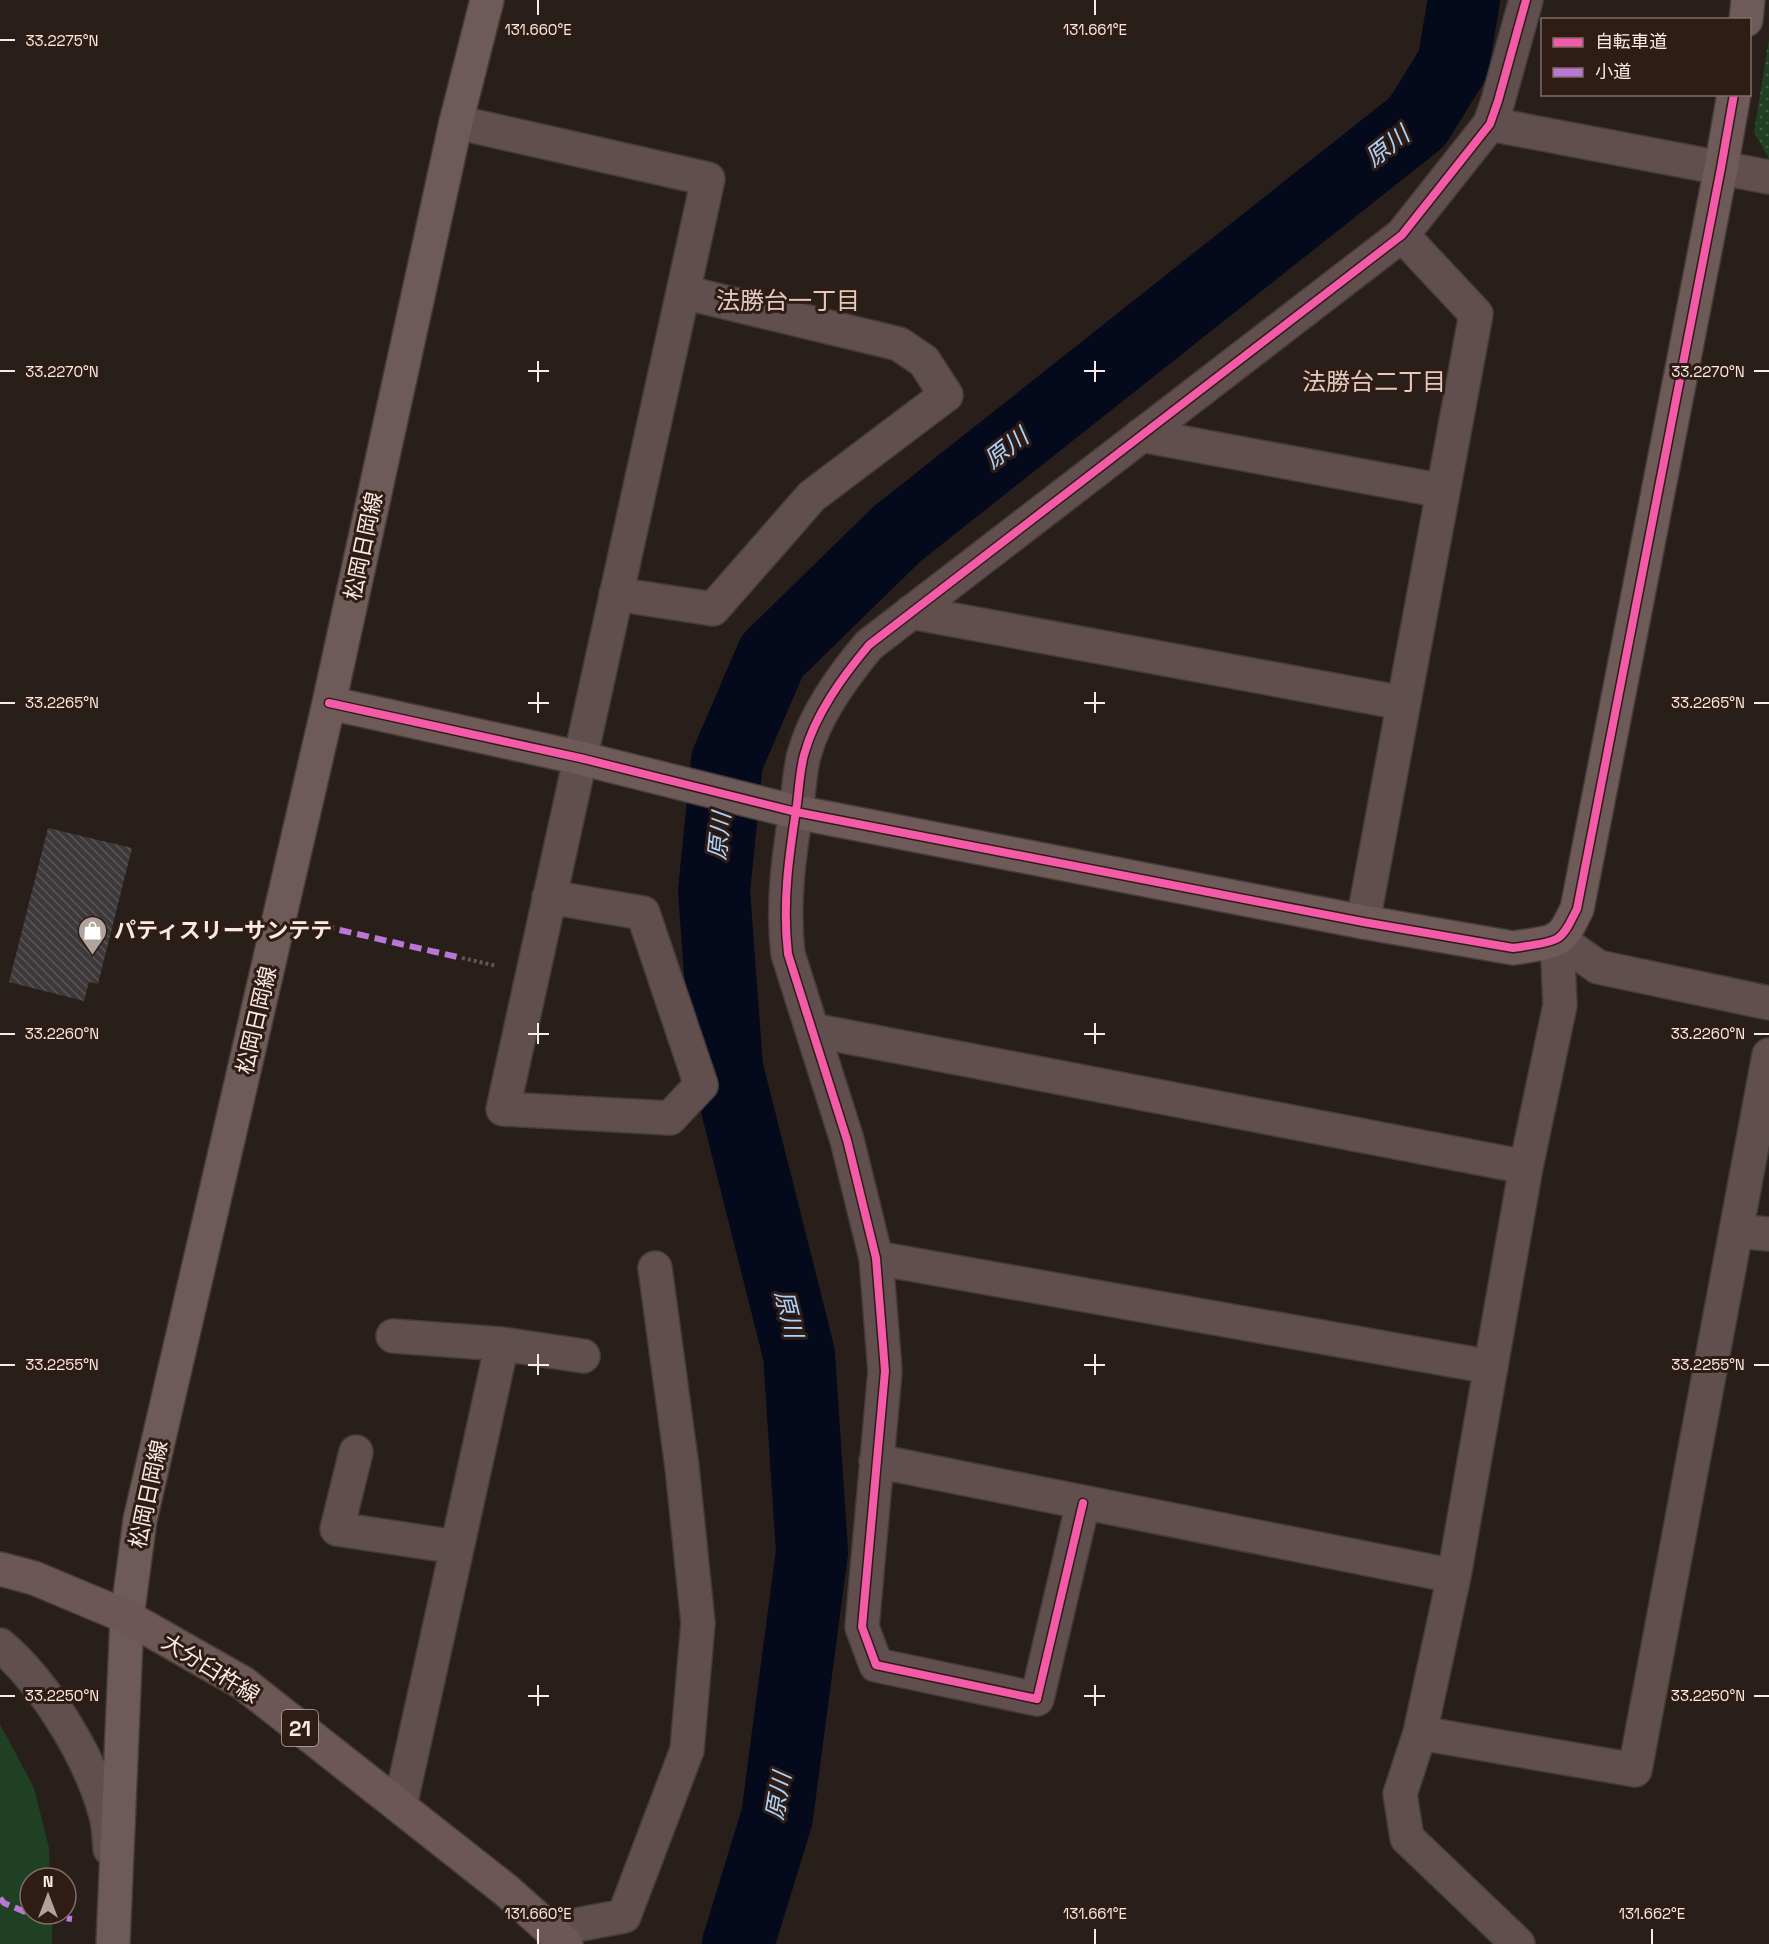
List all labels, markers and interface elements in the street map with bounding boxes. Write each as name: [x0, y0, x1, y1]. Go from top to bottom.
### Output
legend: [1541, 18, 1751, 96]
text: 131.660°E: [504, 20, 572, 39]
text: 131.661°E: [1063, 20, 1127, 39]
text: 自転車道: [1595, 30, 1667, 53]
text: 33.2275°N: [25, 31, 99, 50]
text: 小道: [1595, 60, 1631, 83]
water label: 原川: [1359, 117, 1418, 173]
district label: 法勝台一丁目: [716, 285, 860, 316]
text: 33.2270°N: [25, 362, 99, 381]
text: 33.2270°N: [1671, 362, 1745, 381]
district label: 法勝台二丁目: [1302, 366, 1446, 397]
water label: 原川: [978, 419, 1037, 475]
street label: 松岡日岡線: [338, 489, 388, 603]
text: 33.2265°N: [25, 693, 99, 712]
text: 33.2265°N: [1671, 693, 1745, 712]
water label: 原川: [701, 808, 737, 861]
shop icon: パティスリーサンテテ: [77, 914, 109, 956]
place label: パティスリーサンテテ: [114, 916, 332, 944]
street label: 松岡日岡線: [230, 963, 282, 1077]
text: 33.2260°N: [25, 1024, 99, 1043]
text: 33.2260°N: [1671, 1024, 1745, 1043]
water label: 原川: [768, 1287, 811, 1344]
text: 33.2255°N: [25, 1355, 99, 1374]
text: 33.2255°N: [1671, 1355, 1745, 1374]
street label: 松岡日岡線: [123, 1437, 173, 1551]
street label: 大分臼杵線: [157, 1627, 265, 1709]
text: 33.2250°N: [25, 1686, 99, 1705]
text: 33.2250°N: [1671, 1686, 1745, 1705]
road number: 21: [282, 1710, 318, 1746]
water label: 原川: [759, 1767, 798, 1822]
north arrow: [18, 1866, 78, 1926]
text: N: [43, 1871, 53, 1892]
text: 131.660°E: [504, 1904, 572, 1923]
text: 131.661°E: [1063, 1904, 1127, 1923]
text: 131.662°E: [1619, 1904, 1685, 1923]

